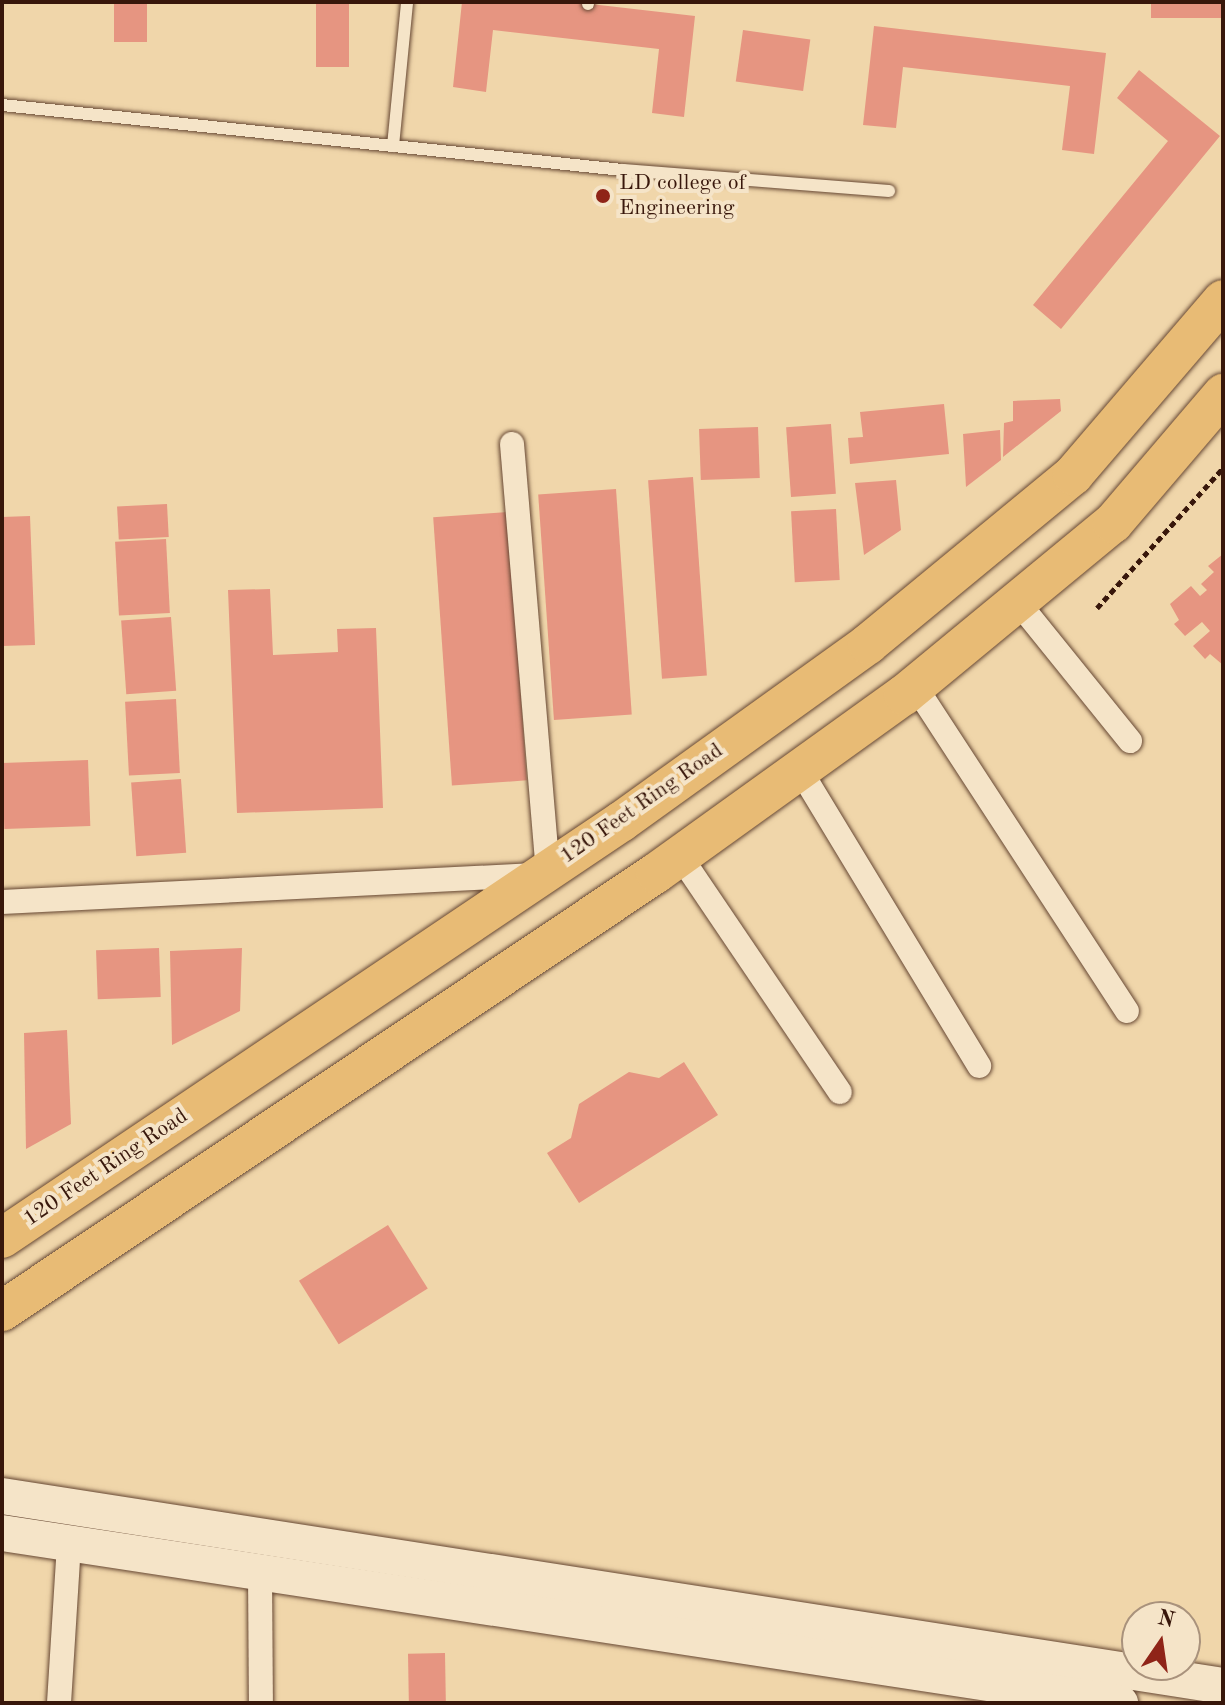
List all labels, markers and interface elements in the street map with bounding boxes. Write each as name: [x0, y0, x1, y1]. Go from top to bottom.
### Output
place label: LD college of Engineering: [619, 170, 746, 222]
marker: LD college of Engineering: [594, 187, 612, 205]
street label: 120 Feet Ring Road: [556, 738, 728, 870]
street label: 120 Feet Ring Road: [19, 1103, 193, 1233]
north arrow: [1121, 1601, 1201, 1681]
text: N: [1155, 1607, 1177, 1632]

